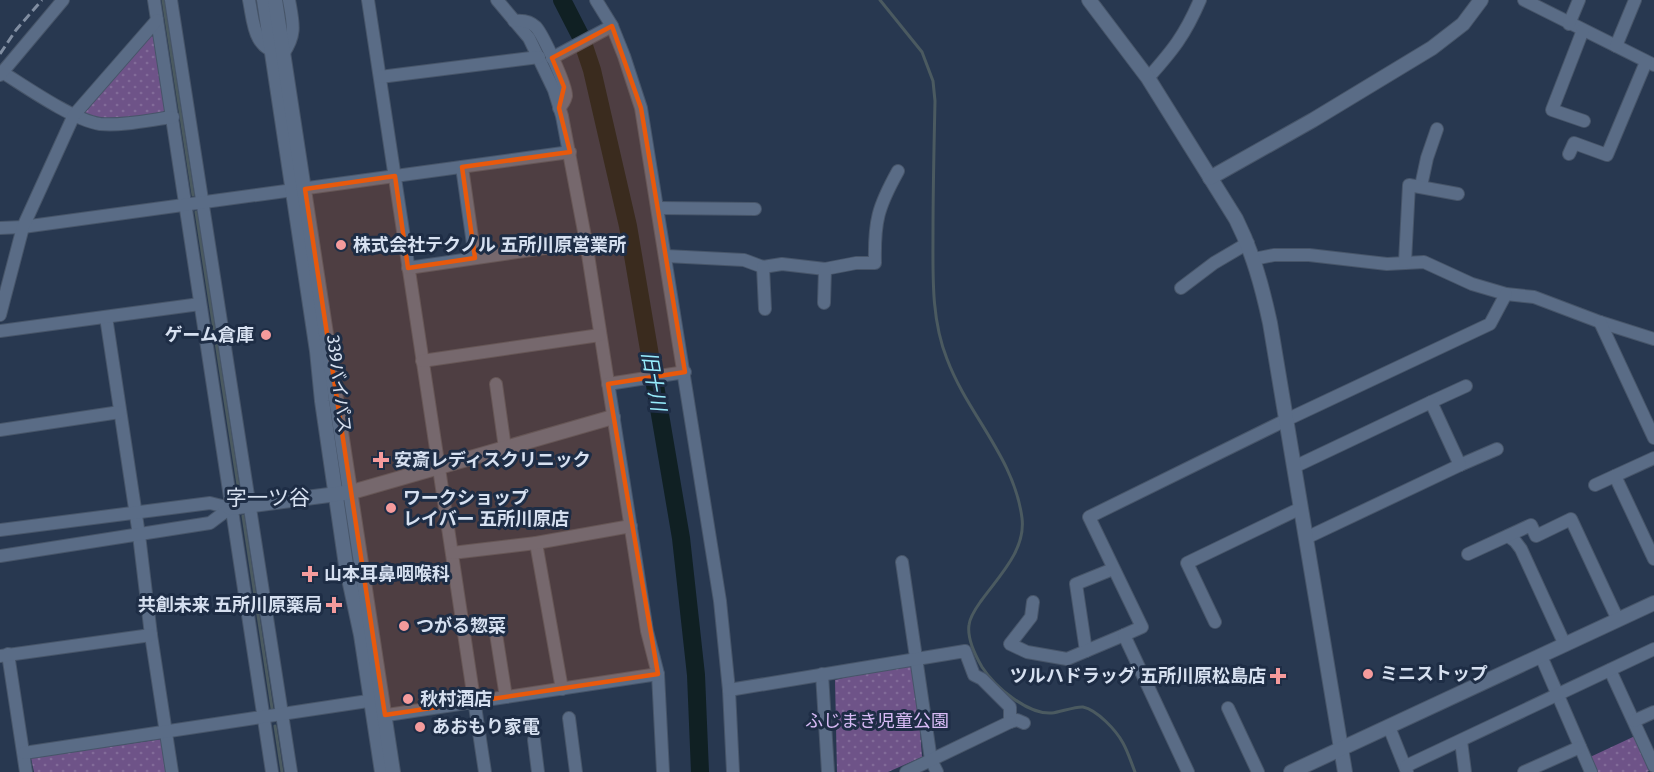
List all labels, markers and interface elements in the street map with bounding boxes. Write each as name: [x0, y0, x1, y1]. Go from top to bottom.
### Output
place label: 株式会社テクノル 五所川原営業所: [353, 234, 626, 256]
marker: 株式会社テクノル 五所川原営業所: [334, 238, 348, 252]
place label: ゲーム倉庫: [165, 324, 254, 346]
marker: ゲーム倉庫: [259, 328, 273, 342]
street label: 339バイパス: [322, 334, 356, 434]
water label: 旧十川: [637, 349, 671, 415]
place label: 安斎レディスクリニック: [394, 449, 591, 471]
marker: 安斎レディスクリニック: [372, 451, 390, 469]
district label: 字一ツ谷: [226, 485, 310, 511]
place label: ワークショップ レイバー 五所川原店: [403, 487, 569, 530]
marker: ワークショップ レイバー 五所川原店: [384, 501, 398, 515]
place label: 山本耳鼻咽喉科: [324, 563, 450, 585]
marker: 山本耳鼻咽喉科: [301, 565, 319, 583]
place label: 共創未来 五所川原薬局: [138, 594, 322, 616]
marker: 共創未来 五所川原薬局: [327, 598, 341, 612]
place label: つがる惣菜: [416, 615, 506, 637]
marker: つがる惣菜: [397, 619, 411, 633]
place label: ミニストップ: [1380, 663, 1488, 685]
place label: ツルハドラッグ 五所川原松島店: [1010, 665, 1266, 687]
marker: ミニストップ: [1361, 667, 1375, 681]
marker: ツルハドラッグ 五所川原松島店: [1271, 669, 1285, 683]
place label: 秋村酒店: [420, 688, 492, 710]
marker: 秋村酒店: [401, 692, 415, 706]
park label: ふじまき児童公園: [805, 710, 949, 732]
place label: あおもり家電: [432, 716, 540, 738]
marker: あおもり家電: [413, 720, 427, 734]

